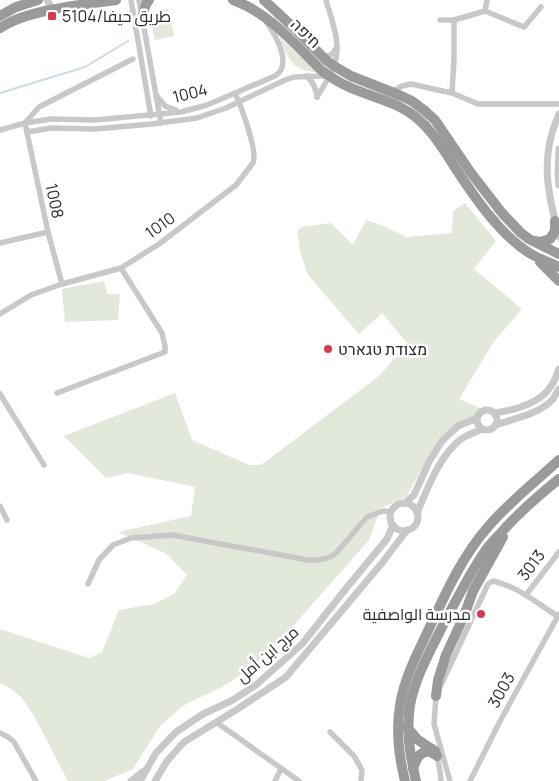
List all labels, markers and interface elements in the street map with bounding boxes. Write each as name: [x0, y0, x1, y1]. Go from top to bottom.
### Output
place label: طريق حيفا/5104: [62, 5, 171, 27]
marker: طريق حيفا/5104: [46, 10, 58, 22]
street label: חיפה: [286, 13, 326, 53]
street label: 1004: [170, 78, 210, 108]
street label: 1008: [41, 182, 69, 220]
street label: 1010: [141, 207, 179, 243]
place label: מצודת טגארט: [338, 338, 427, 360]
marker: מצודת טגארט: [322, 343, 334, 355]
street label: 3013: [512, 545, 550, 585]
place label: مدرسة الواصفية: [363, 603, 471, 625]
marker: مدرسة الواصفية: [475, 608, 487, 620]
street label: مرج ابن أمل: [231, 621, 304, 688]
street label: 3003: [482, 668, 520, 712]

